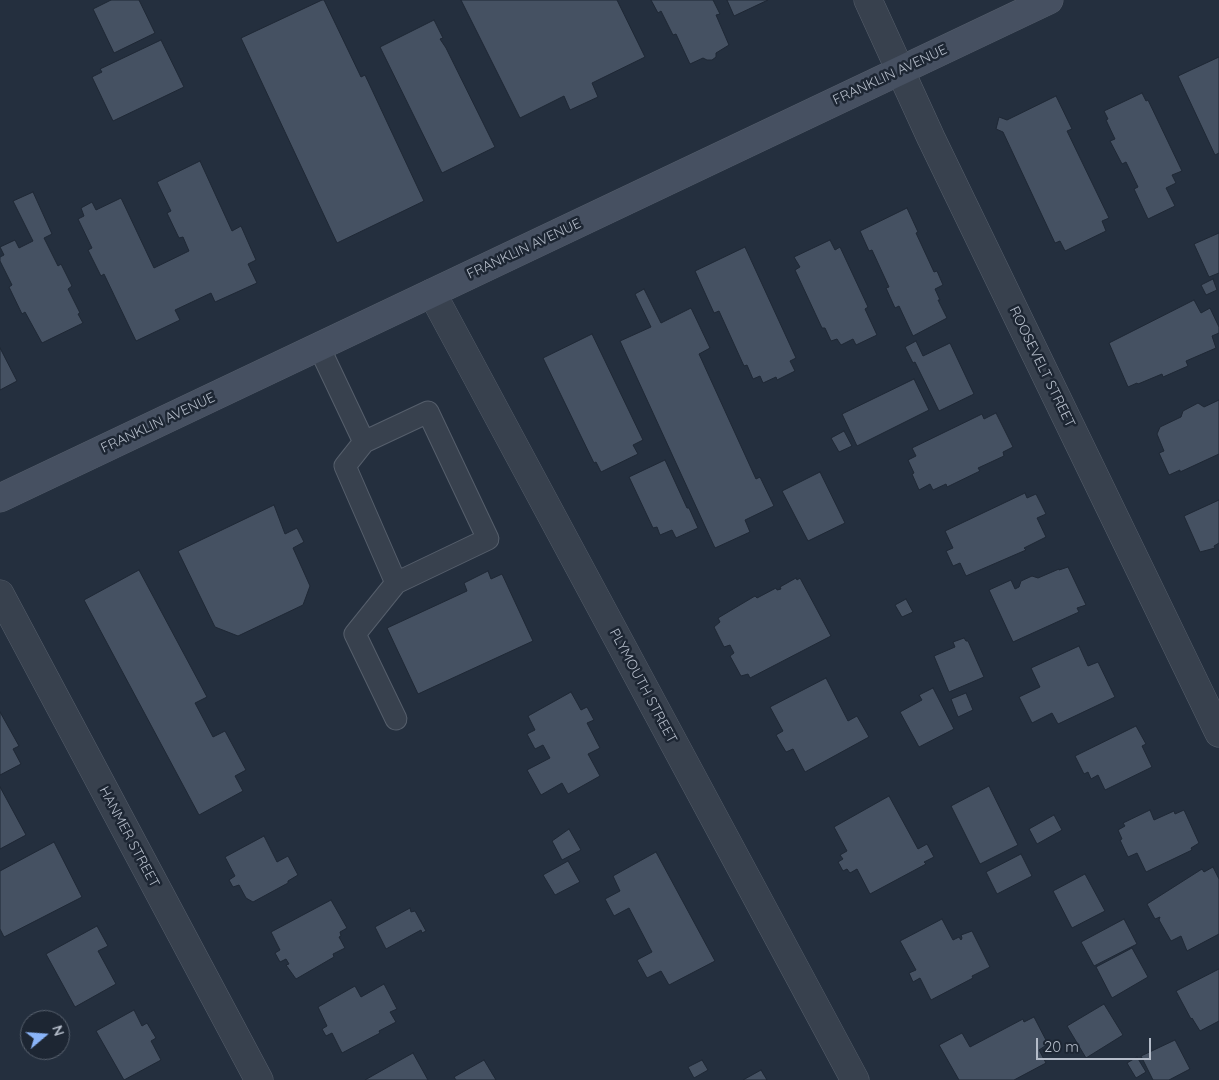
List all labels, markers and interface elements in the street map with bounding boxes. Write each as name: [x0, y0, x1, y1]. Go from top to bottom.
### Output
street label: FRANKLIN AVENUE: [830, 41, 950, 109]
street label: FRANKLIN AVENUE: [464, 215, 584, 283]
street label: ROOSEVELT STREET: [1005, 304, 1079, 430]
street label: FRANKLIN AVENUE: [98, 389, 218, 457]
street label: PLYMOUTH STREET: [606, 626, 680, 746]
street label: HANMER STREET: [95, 784, 163, 890]
north arrow: [20, 1010, 70, 1060]
text: N: [48, 1023, 68, 1038]
scale bar: [1039, 1028, 1154, 1060]
text: 20 m: [1044, 1037, 1079, 1056]

